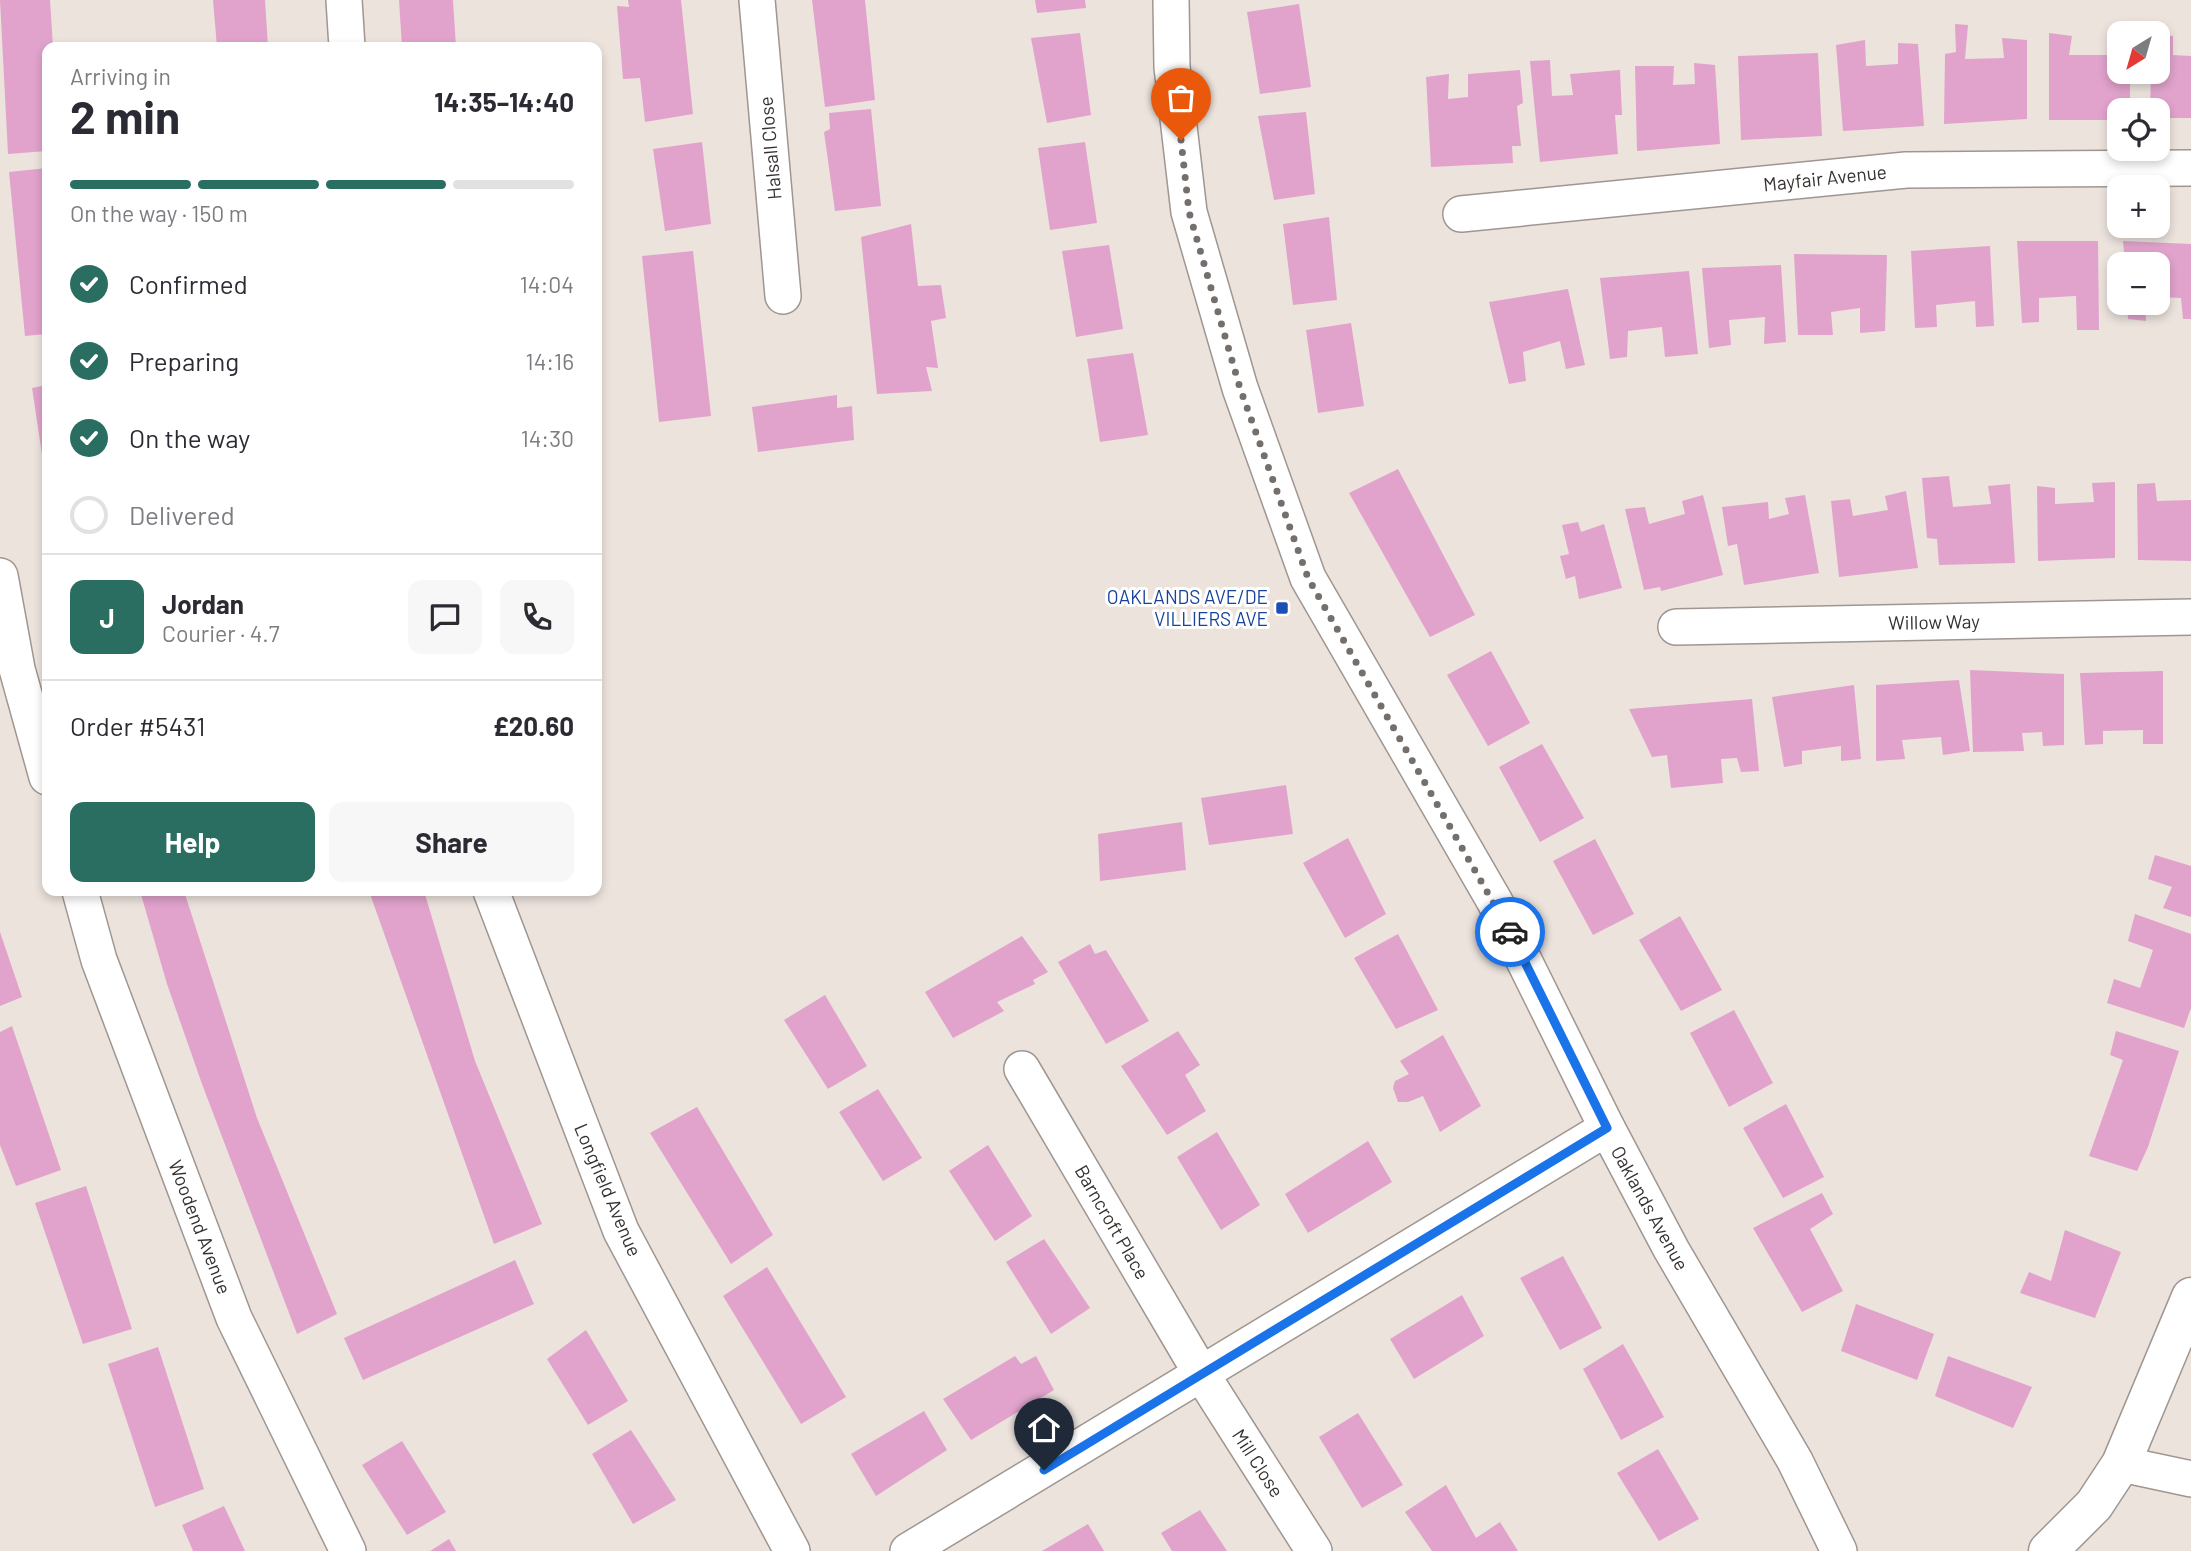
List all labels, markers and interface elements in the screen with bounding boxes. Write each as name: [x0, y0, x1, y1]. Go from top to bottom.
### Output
north arrow: [2107, 21, 2170, 84]
map controls: [2107, 21, 2170, 315]
text: Arriving in: [70, 62, 171, 90]
pin: [1151, 68, 1211, 140]
icon: bag: [1162, 79, 1200, 117]
text: 14:35–14:40: [434, 86, 574, 117]
text: 2 min: [70, 88, 180, 143]
street label: Halsall Close: [754, 96, 785, 201]
button: locate: [2107, 98, 2170, 161]
street label: Mayfair Avenue: [1762, 160, 1888, 195]
button: +: [2107, 175, 2170, 238]
text: On the way · 150 m: [70, 199, 248, 227]
button: −: [2107, 252, 2170, 315]
icon: check: [70, 265, 108, 303]
text: Confirmed: [129, 268, 248, 299]
text: 14:04: [520, 270, 574, 298]
icon: check: [70, 342, 108, 380]
text: Preparing: [129, 345, 239, 376]
text: 14:16: [526, 347, 574, 375]
icon: check: [70, 419, 108, 457]
text: On the way: [129, 422, 250, 453]
text: 14:30: [521, 424, 574, 452]
text: Delivered: [129, 499, 235, 530]
button: chat: [408, 580, 482, 654]
button: phone: [500, 580, 574, 654]
place label: OAKLANDS AVE/DE VILLIERS AVE: [1107, 585, 1268, 630]
text: Jordan: [162, 588, 244, 619]
marker: OAKLANDS AVE/DE VILLIERS AVE: [1274, 600, 1290, 616]
text: J: [99, 602, 115, 633]
street label: Willow Way: [1888, 609, 1980, 634]
text: Courier · 4.7: [162, 619, 280, 647]
text: Order #5431: [70, 710, 205, 741]
text: £20.60: [493, 710, 574, 741]
button: Help: [70, 802, 315, 882]
button: Share: [329, 802, 574, 882]
courier: [1475, 897, 1545, 967]
icon: car: [1491, 913, 1529, 951]
street label: Longfield Avenue: [570, 1120, 647, 1260]
street label: Oaklands Avenue: [1607, 1141, 1694, 1274]
street label: Woodend Avenue: [164, 1157, 237, 1297]
street label: Barncroft Place: [1070, 1160, 1154, 1283]
pin: [1014, 1398, 1074, 1470]
icon: home: [1025, 1409, 1063, 1447]
street label: Mill Close: [1228, 1424, 1289, 1501]

